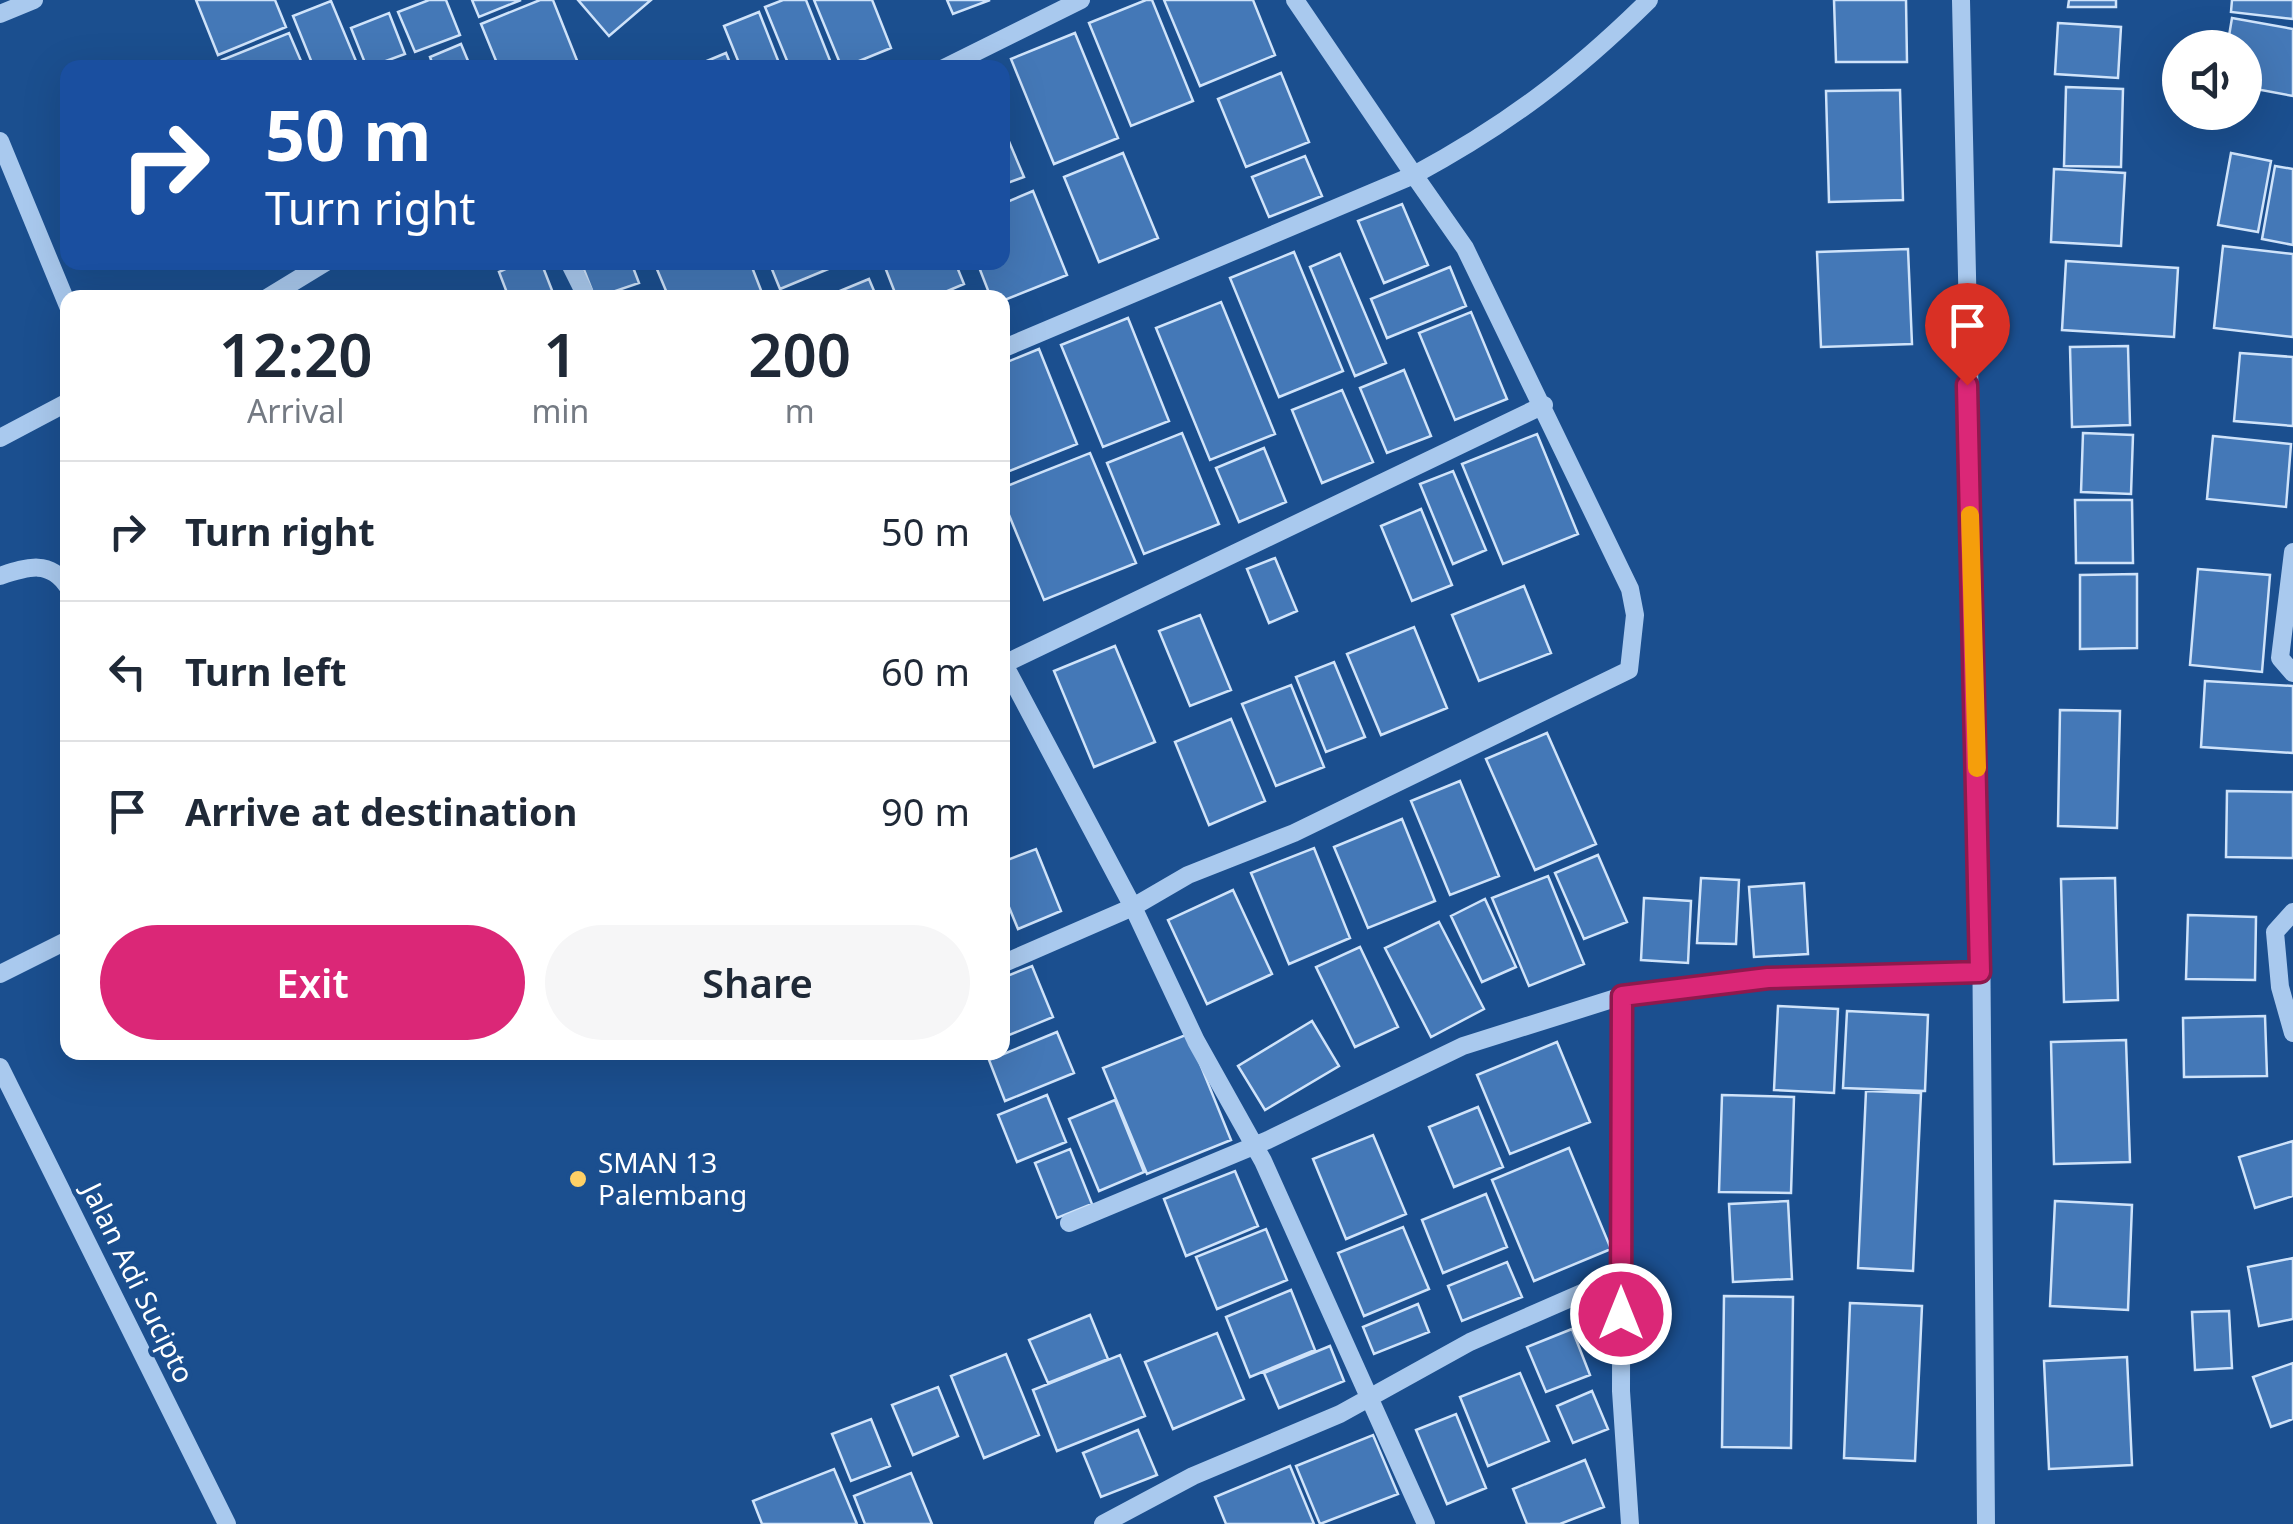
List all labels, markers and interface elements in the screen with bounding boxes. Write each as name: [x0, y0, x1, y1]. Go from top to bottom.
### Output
map controls: [2162, 30, 2262, 130]
button: sound: [2162, 30, 2262, 130]
text: 50 m: [265, 86, 432, 182]
icon: right: [100, 100, 230, 230]
text: Turn right: [265, 177, 476, 238]
pin: [1925, 283, 2010, 386]
icon: arrive: [1940, 298, 1995, 353]
text: 12:20: [219, 313, 373, 395]
text: 1: [543, 313, 578, 395]
text: 200: [748, 313, 851, 395]
text: Arrival: [247, 389, 345, 432]
text: min: [531, 389, 589, 432]
text: m: [785, 389, 815, 432]
icon: right: [100, 504, 155, 559]
text: Turn right: [185, 505, 375, 557]
text: 50 m: [881, 505, 970, 557]
icon: left: [100, 644, 155, 699]
text: Turn left: [185, 645, 347, 697]
text: 60 m: [881, 645, 970, 697]
icon: arrive: [100, 784, 155, 839]
text: Arrive at destination: [185, 785, 577, 837]
text: 90 m: [881, 785, 970, 837]
button: Exit: [100, 925, 525, 1040]
button: Share: [545, 925, 970, 1040]
place label: SMAN 13 Palembang: [598, 1143, 747, 1213]
marker: SMAN 13 Palembang: [567, 1168, 589, 1190]
street label: Jalan Adi Sucipto: [73, 1174, 204, 1389]
position arrow: [1569, 1262, 1673, 1366]

